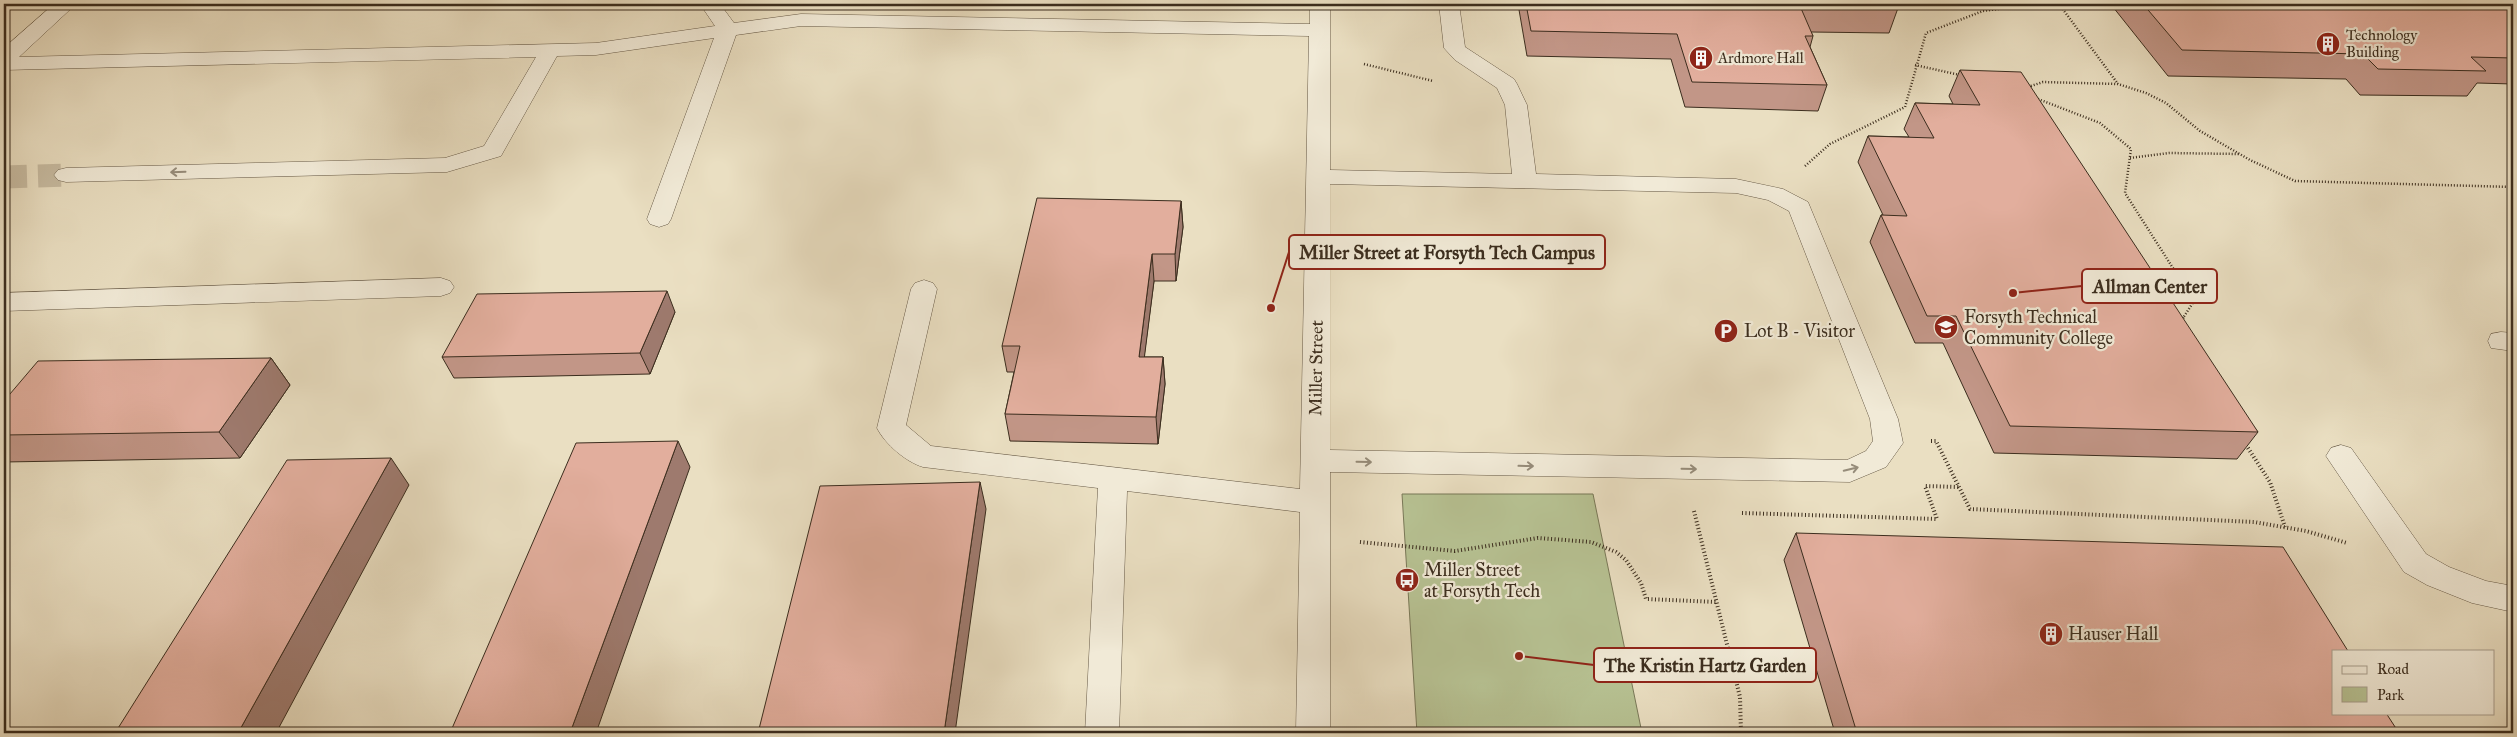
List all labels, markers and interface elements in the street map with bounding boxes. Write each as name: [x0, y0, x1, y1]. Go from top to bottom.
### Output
place label: Technology Building: [2346, 26, 2418, 61]
building icon: Technology Building: [2315, 31, 2341, 57]
building icon: Ardmore Hall: [1688, 45, 1714, 71]
place label: Ardmore Hall: [1717, 49, 1805, 67]
one-way arrow: [170, 167, 186, 176]
callout: Miller Street at Forsyth Tech Campus: [1289, 235, 1605, 269]
text: Miller Street at Forsyth Tech Campus: [1299, 241, 1595, 265]
callout: Allman Center: [2082, 269, 2217, 303]
text: Allman Center: [2091, 275, 2208, 298]
place label: Forsyth Technical Community College: [1964, 306, 2113, 350]
school or university icon: Forsyth Technical Community College: [1933, 314, 1959, 340]
parking icon: Lot B - Visitor: [1713, 318, 1739, 344]
street label: Miller Street: [1304, 319, 1328, 416]
place label: Lot B - Visitor: [1744, 320, 1855, 342]
one-way arrow: [1356, 457, 1372, 467]
one-way arrow: [1518, 461, 1534, 470]
one-way arrow: [1680, 464, 1697, 474]
one-way arrow: [1843, 464, 1859, 473]
place label: Miller Street at Forsyth Tech: [1424, 559, 1540, 602]
bus stop icon: Miller Street at Forsyth Tech: [1394, 567, 1420, 593]
building icon: Hauser Hall: [2038, 621, 2064, 647]
place label: Hauser Hall: [2068, 623, 2159, 645]
callout: The Kristin Hartz Garden: [1594, 648, 1816, 682]
legend: [2332, 650, 2494, 714]
text: The Kristin Hartz Garden: [1603, 654, 1807, 677]
text: Road: [2377, 660, 2409, 678]
text: Park: [2377, 686, 2404, 704]

